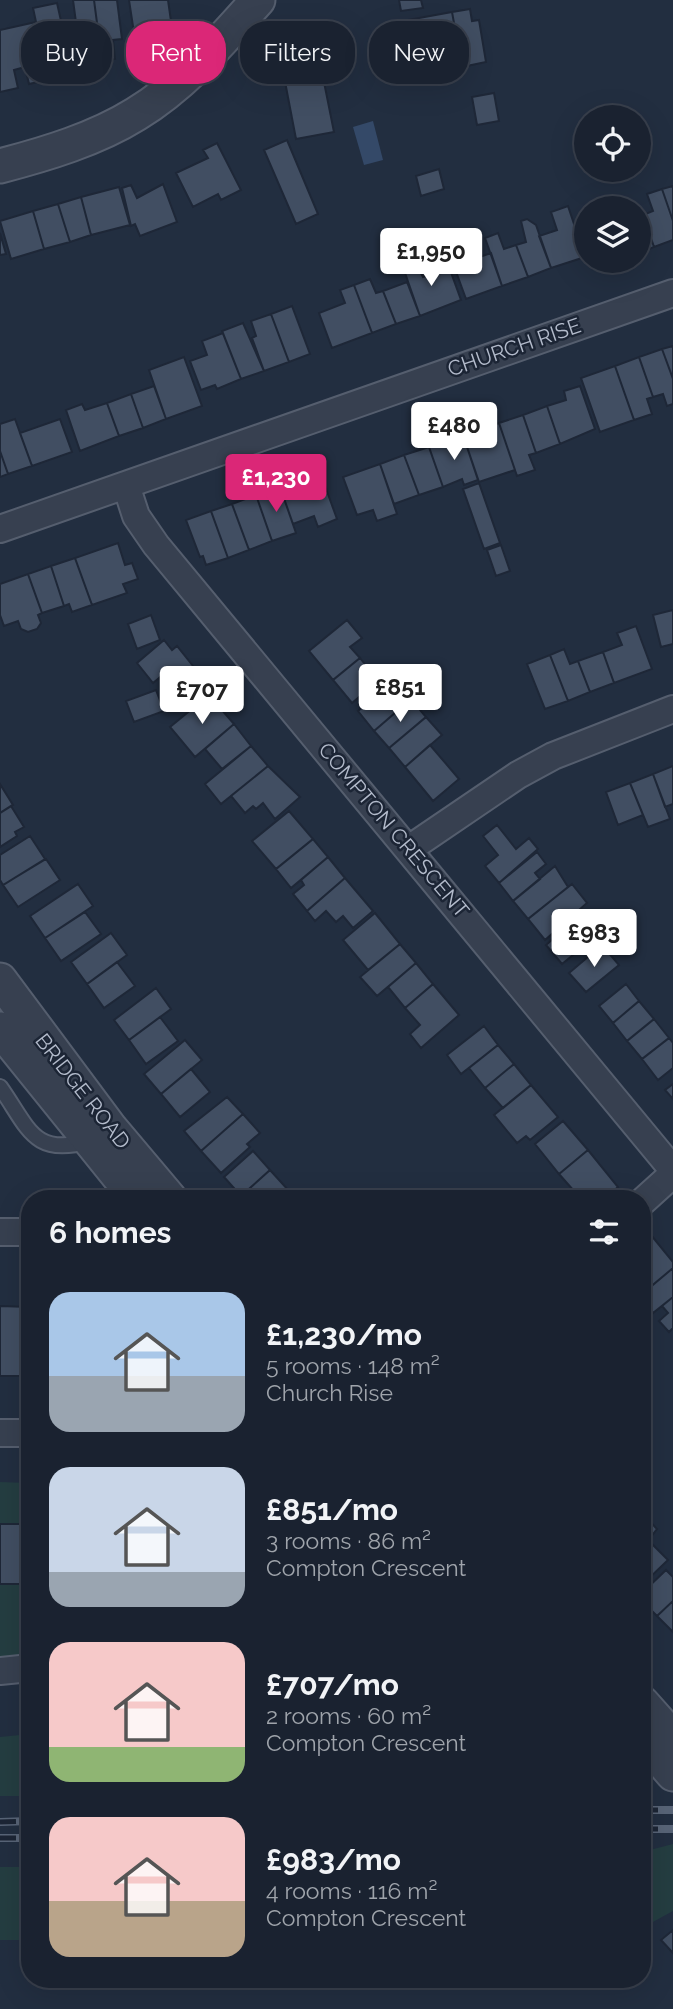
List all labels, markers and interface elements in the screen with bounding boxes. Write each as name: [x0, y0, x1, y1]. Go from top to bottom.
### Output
chip: Buy: [21, 21, 112, 84]
chip: Rent: [126, 21, 226, 84]
chip: Filters: [240, 21, 355, 84]
chip: New: [369, 21, 469, 84]
map controls: [574, 105, 651, 273]
button: locate: [574, 105, 651, 182]
button: layers: [574, 196, 651, 273]
pin: £1,950: [374, 229, 488, 288]
text: £1,950: [396, 237, 466, 264]
street label: CHURCH RISE: [444, 313, 584, 381]
pin: £480: [413, 402, 495, 462]
text: £480: [427, 411, 481, 438]
pin: £1,230: [219, 454, 333, 514]
text: £1,230: [241, 463, 311, 490]
pin: £851: [359, 664, 441, 724]
pin: £707: [161, 666, 243, 726]
text: £851: [375, 673, 425, 700]
text: £707: [176, 675, 228, 702]
street label: COMPTON CRESCENT: [313, 737, 475, 923]
pin: £983: [553, 909, 635, 969]
text: £983: [568, 918, 620, 945]
street label: BRIDGE ROAD: [30, 1028, 136, 1154]
icon: filters: [585, 1213, 623, 1251]
text: 6 homes: [49, 1215, 171, 1250]
text: £1,230/mo: [266, 1317, 422, 1352]
icon: home: [105, 1320, 189, 1404]
text: 5 rooms · 148 m²: [266, 1352, 440, 1379]
text: Church Rise: [266, 1379, 393, 1406]
text: £851/mo: [266, 1492, 398, 1527]
icon: home: [105, 1495, 189, 1579]
text: 3 rooms · 86 m²: [266, 1527, 431, 1554]
text: Compton Crescent: [266, 1554, 466, 1581]
text: £707/mo: [266, 1667, 399, 1702]
icon: home: [105, 1670, 189, 1754]
text: 2 rooms · 60 m²: [266, 1702, 431, 1729]
text: Compton Crescent: [266, 1729, 466, 1756]
text: £983/mo: [266, 1842, 401, 1877]
icon: home: [105, 1845, 189, 1929]
text: 4 rooms · 116 m²: [266, 1877, 437, 1904]
text: Compton Crescent: [266, 1904, 466, 1931]

